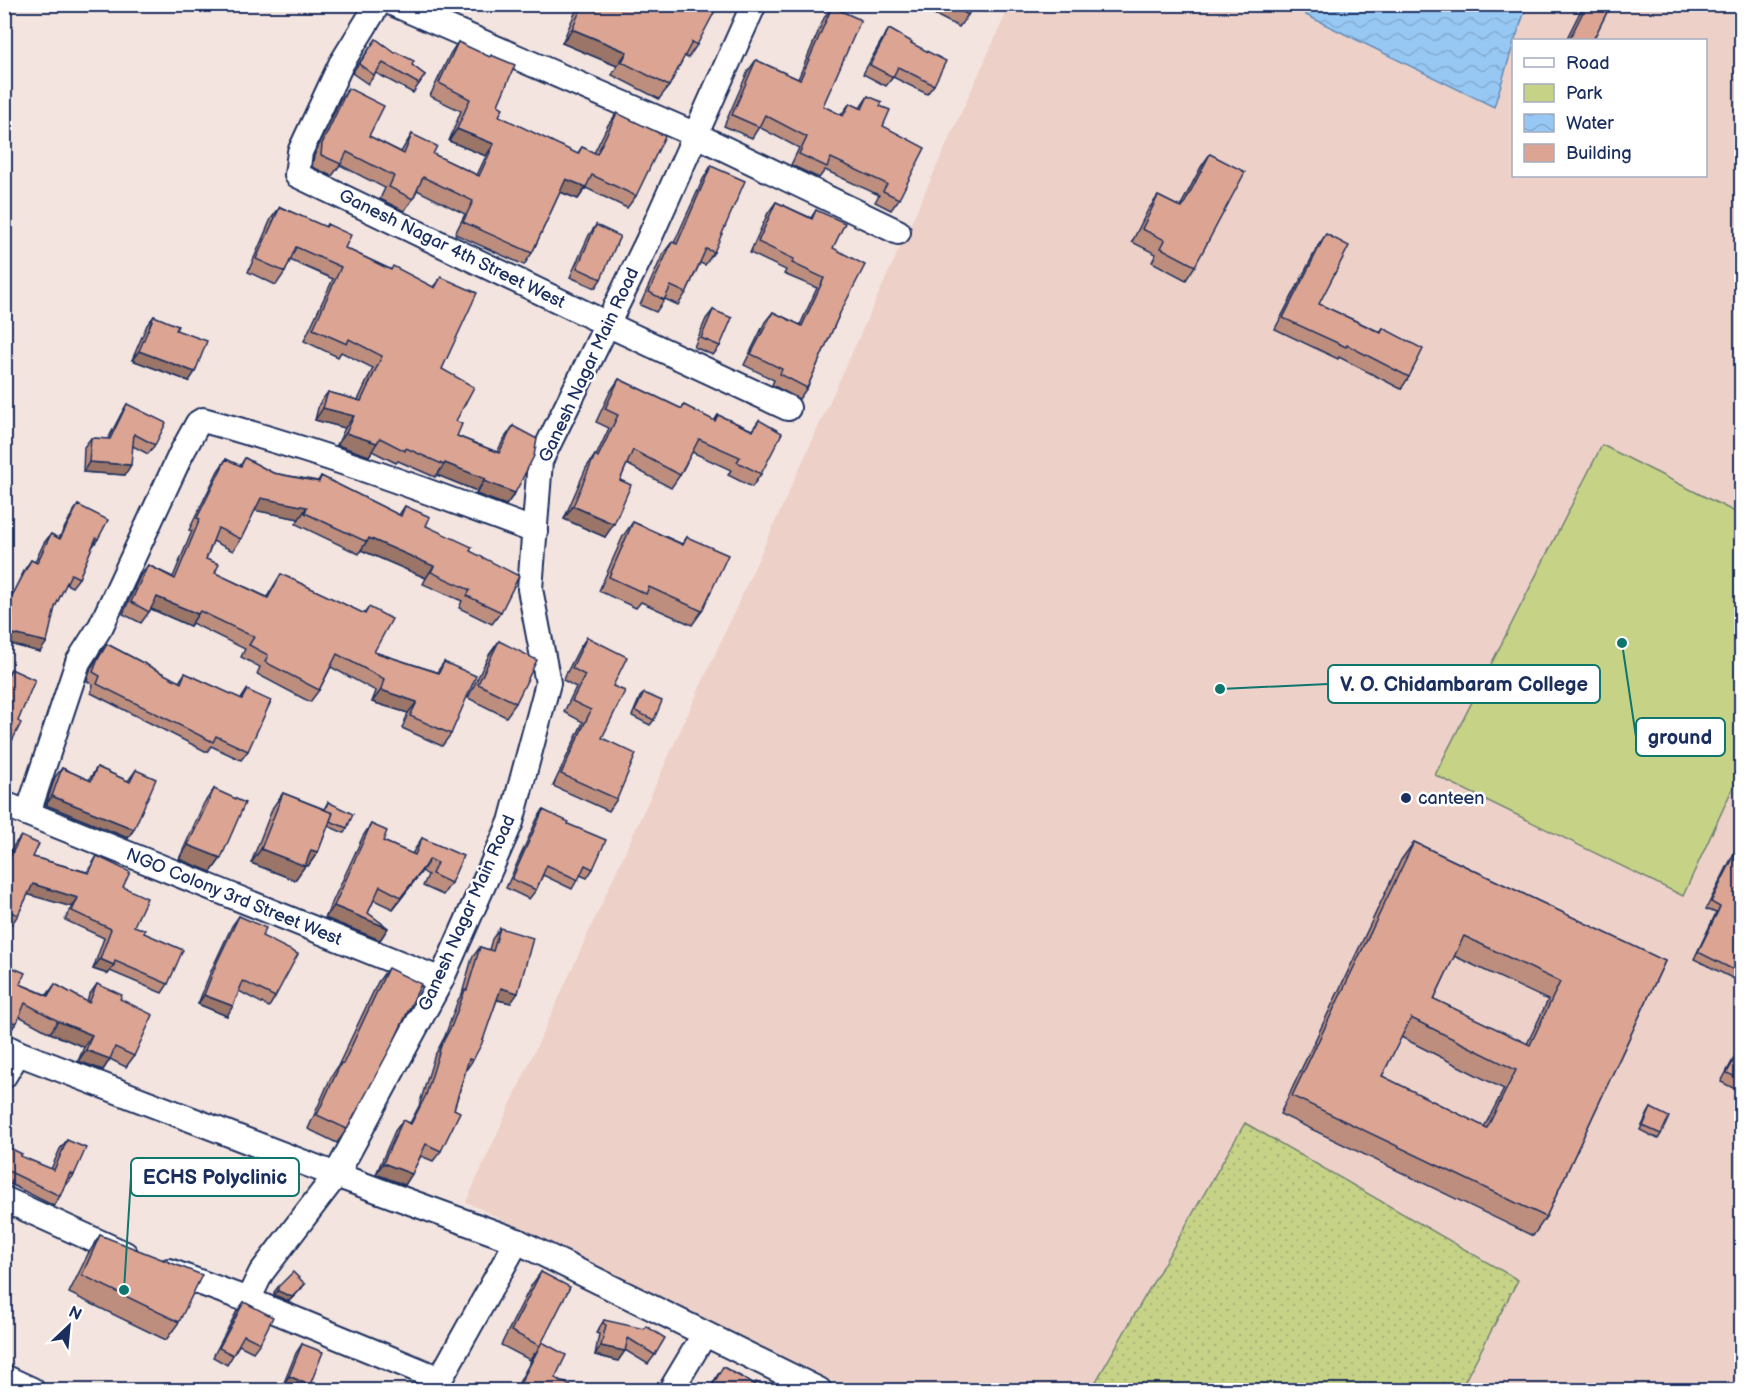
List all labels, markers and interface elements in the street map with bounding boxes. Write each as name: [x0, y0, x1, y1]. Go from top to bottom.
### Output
legend: [1512, 39, 1707, 177]
text: Road: [1566, 53, 1610, 74]
text: Park: [1566, 83, 1602, 104]
text: Water: [1566, 113, 1614, 134]
text: Building: [1566, 143, 1632, 164]
street label: Ganesh Nagar 4th Street West: [336, 185, 569, 313]
street label: Ganesh Nagar Main Road: [535, 264, 643, 466]
callout: V. O. Chidambaram College: [1328, 665, 1600, 703]
text: V. O. Chidambaram College: [1340, 673, 1588, 697]
callout: ground: [1636, 718, 1725, 756]
text: ground: [1648, 726, 1712, 750]
place label: canteen: [1418, 788, 1484, 809]
marker: canteen: [1399, 791, 1413, 805]
street label: Ganesh Nagar Main Road: [414, 812, 520, 1014]
street label: NGO Colony 3rd Street West: [123, 844, 345, 950]
callout: ECHS Polyclinic: [131, 1158, 299, 1196]
text: ECHS Polyclinic: [143, 1166, 287, 1190]
north arrow: [39, 1296, 99, 1356]
text: N: [65, 1303, 84, 1325]

